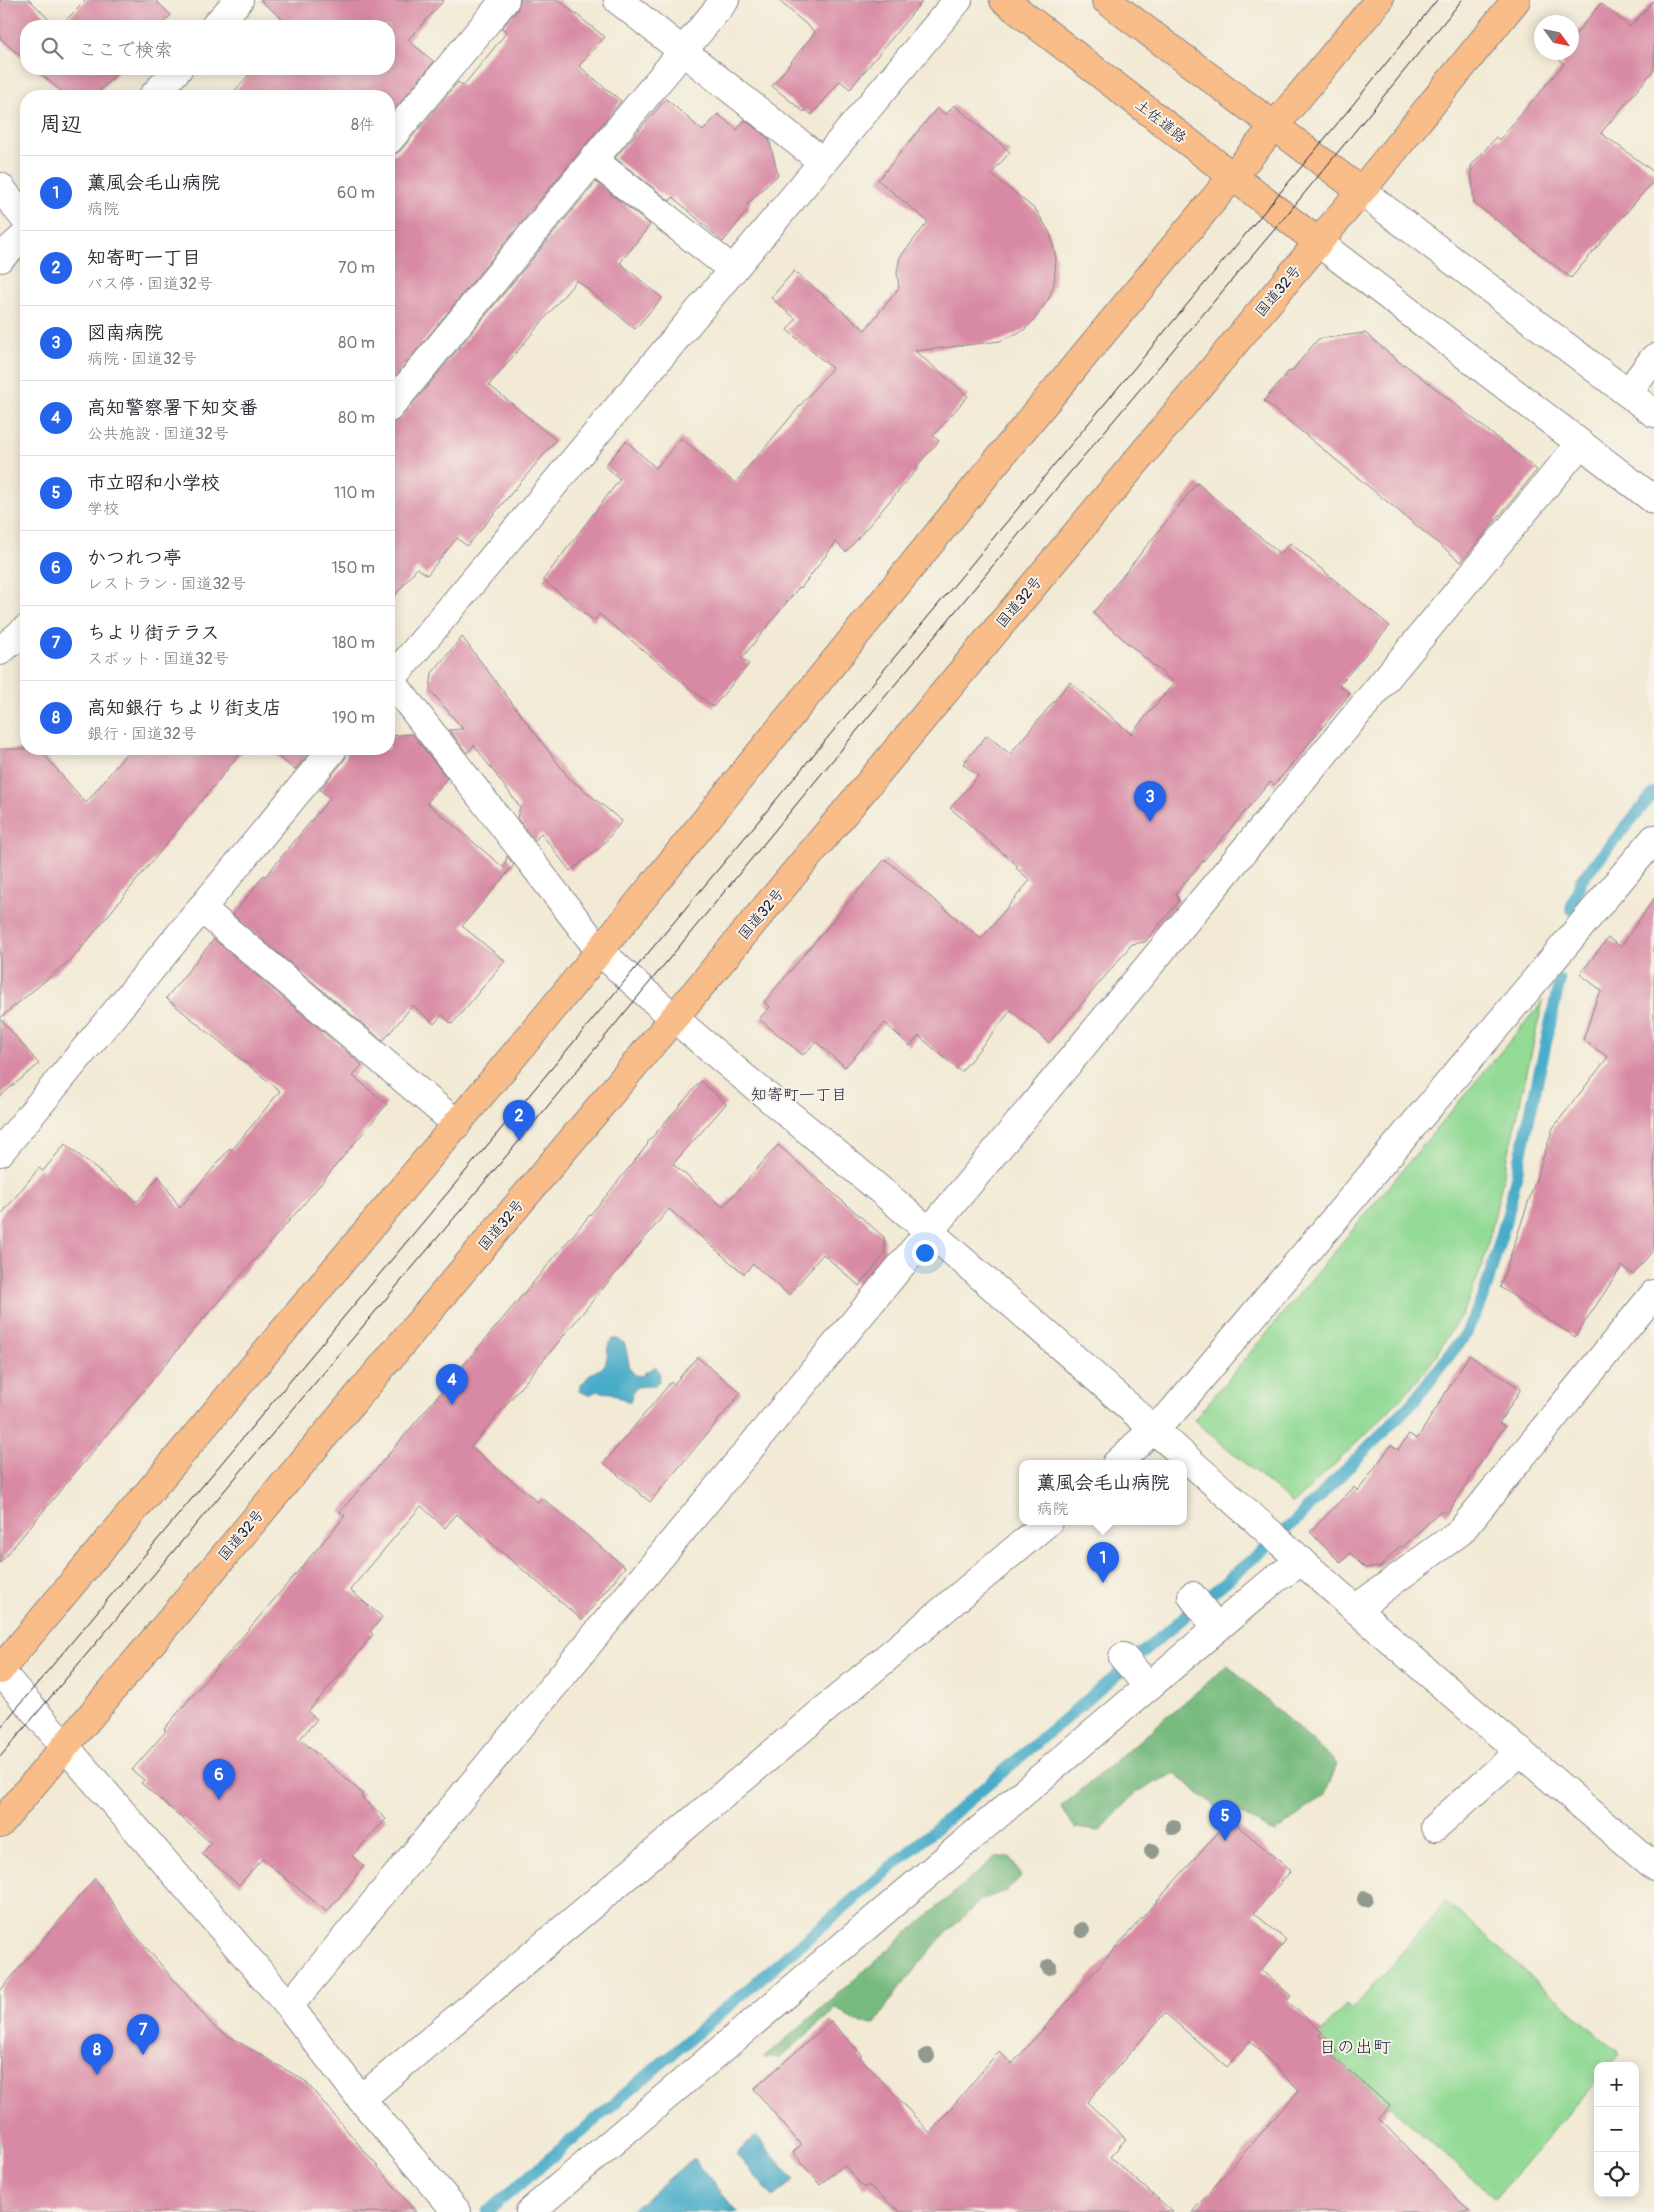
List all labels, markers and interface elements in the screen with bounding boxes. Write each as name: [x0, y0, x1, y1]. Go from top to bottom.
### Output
north arrow: [1534, 15, 1579, 60]
search box: [20, 20, 395, 75]
icon: search: [38, 34, 66, 62]
text: ここで検索: [78, 38, 173, 62]
street label: 土佐道路: [1131, 95, 1190, 147]
text: 周辺: [40, 111, 82, 138]
text: 8件: [351, 115, 375, 135]
text: 薫風会毛山病院: [87, 171, 220, 195]
text: 1: [53, 183, 59, 203]
text: 60 m: [337, 183, 375, 203]
text: 病院: [87, 199, 119, 219]
text: 知寄町一丁目: [87, 246, 201, 270]
text: 2: [52, 258, 60, 278]
text: 70 m: [338, 258, 375, 278]
street label: 国道32号: [1251, 262, 1306, 321]
text: バス停 · 国道32号: [87, 274, 213, 294]
text: 図南病院: [87, 321, 163, 345]
text: 3: [52, 333, 60, 353]
text: 80 m: [338, 333, 375, 353]
text: 病院 · 国道32号: [87, 349, 197, 369]
text: 高知警察署下知交番: [87, 396, 258, 420]
text: 4: [51, 408, 61, 428]
text: 80 m: [338, 408, 375, 428]
text: 公共施設 · 国道32号: [87, 424, 229, 444]
text: 市立昭和小学校: [87, 471, 220, 495]
text: 5: [52, 483, 60, 503]
text: 110 m: [334, 483, 375, 503]
text: 学校: [87, 499, 119, 519]
text: かつれつ亭: [87, 546, 182, 570]
text: 6: [51, 558, 61, 578]
text: 150 m: [331, 558, 375, 578]
street label: 国道32号: [992, 573, 1047, 632]
text: レストラン · 国道32号: [87, 574, 246, 594]
text: ちより街テラス: [87, 621, 220, 645]
text: 7: [52, 633, 60, 653]
text: 180 m: [332, 633, 375, 653]
text: スポット · 国道32号: [87, 649, 229, 669]
text: 高知銀行 ちより街支店: [87, 696, 282, 720]
text: 8: [52, 708, 60, 728]
text: 190 m: [332, 708, 375, 728]
text: 銀行 · 国道32号: [87, 724, 197, 744]
pin: 3: [1134, 781, 1166, 822]
street label: 国道32号: [734, 885, 789, 944]
district label: 知寄町一丁目: [751, 1085, 847, 1105]
pin: 2: [503, 1100, 535, 1141]
street label: 国道32号: [474, 1196, 529, 1255]
your location: [912, 1240, 938, 1266]
pin: 4: [436, 1364, 468, 1405]
popup: [1019, 1460, 1187, 1525]
text: 薫風会毛山病院: [1036, 1471, 1170, 1495]
text: 病院: [1036, 1499, 1069, 1519]
street label: 国道32号: [214, 1506, 269, 1565]
pin: 1: [1087, 1542, 1119, 1583]
pin: 6: [203, 1759, 235, 1800]
pin: 5: [1209, 1800, 1241, 1841]
pin: 7: [127, 2014, 159, 2055]
pin: 8: [81, 2034, 113, 2075]
district label: 日の出町: [1319, 2036, 1391, 2059]
map controls: [1594, 2062, 1639, 2197]
button: +: [1594, 2062, 1639, 2107]
button: −: [1594, 2107, 1639, 2152]
button: locate: [1594, 2152, 1639, 2197]

